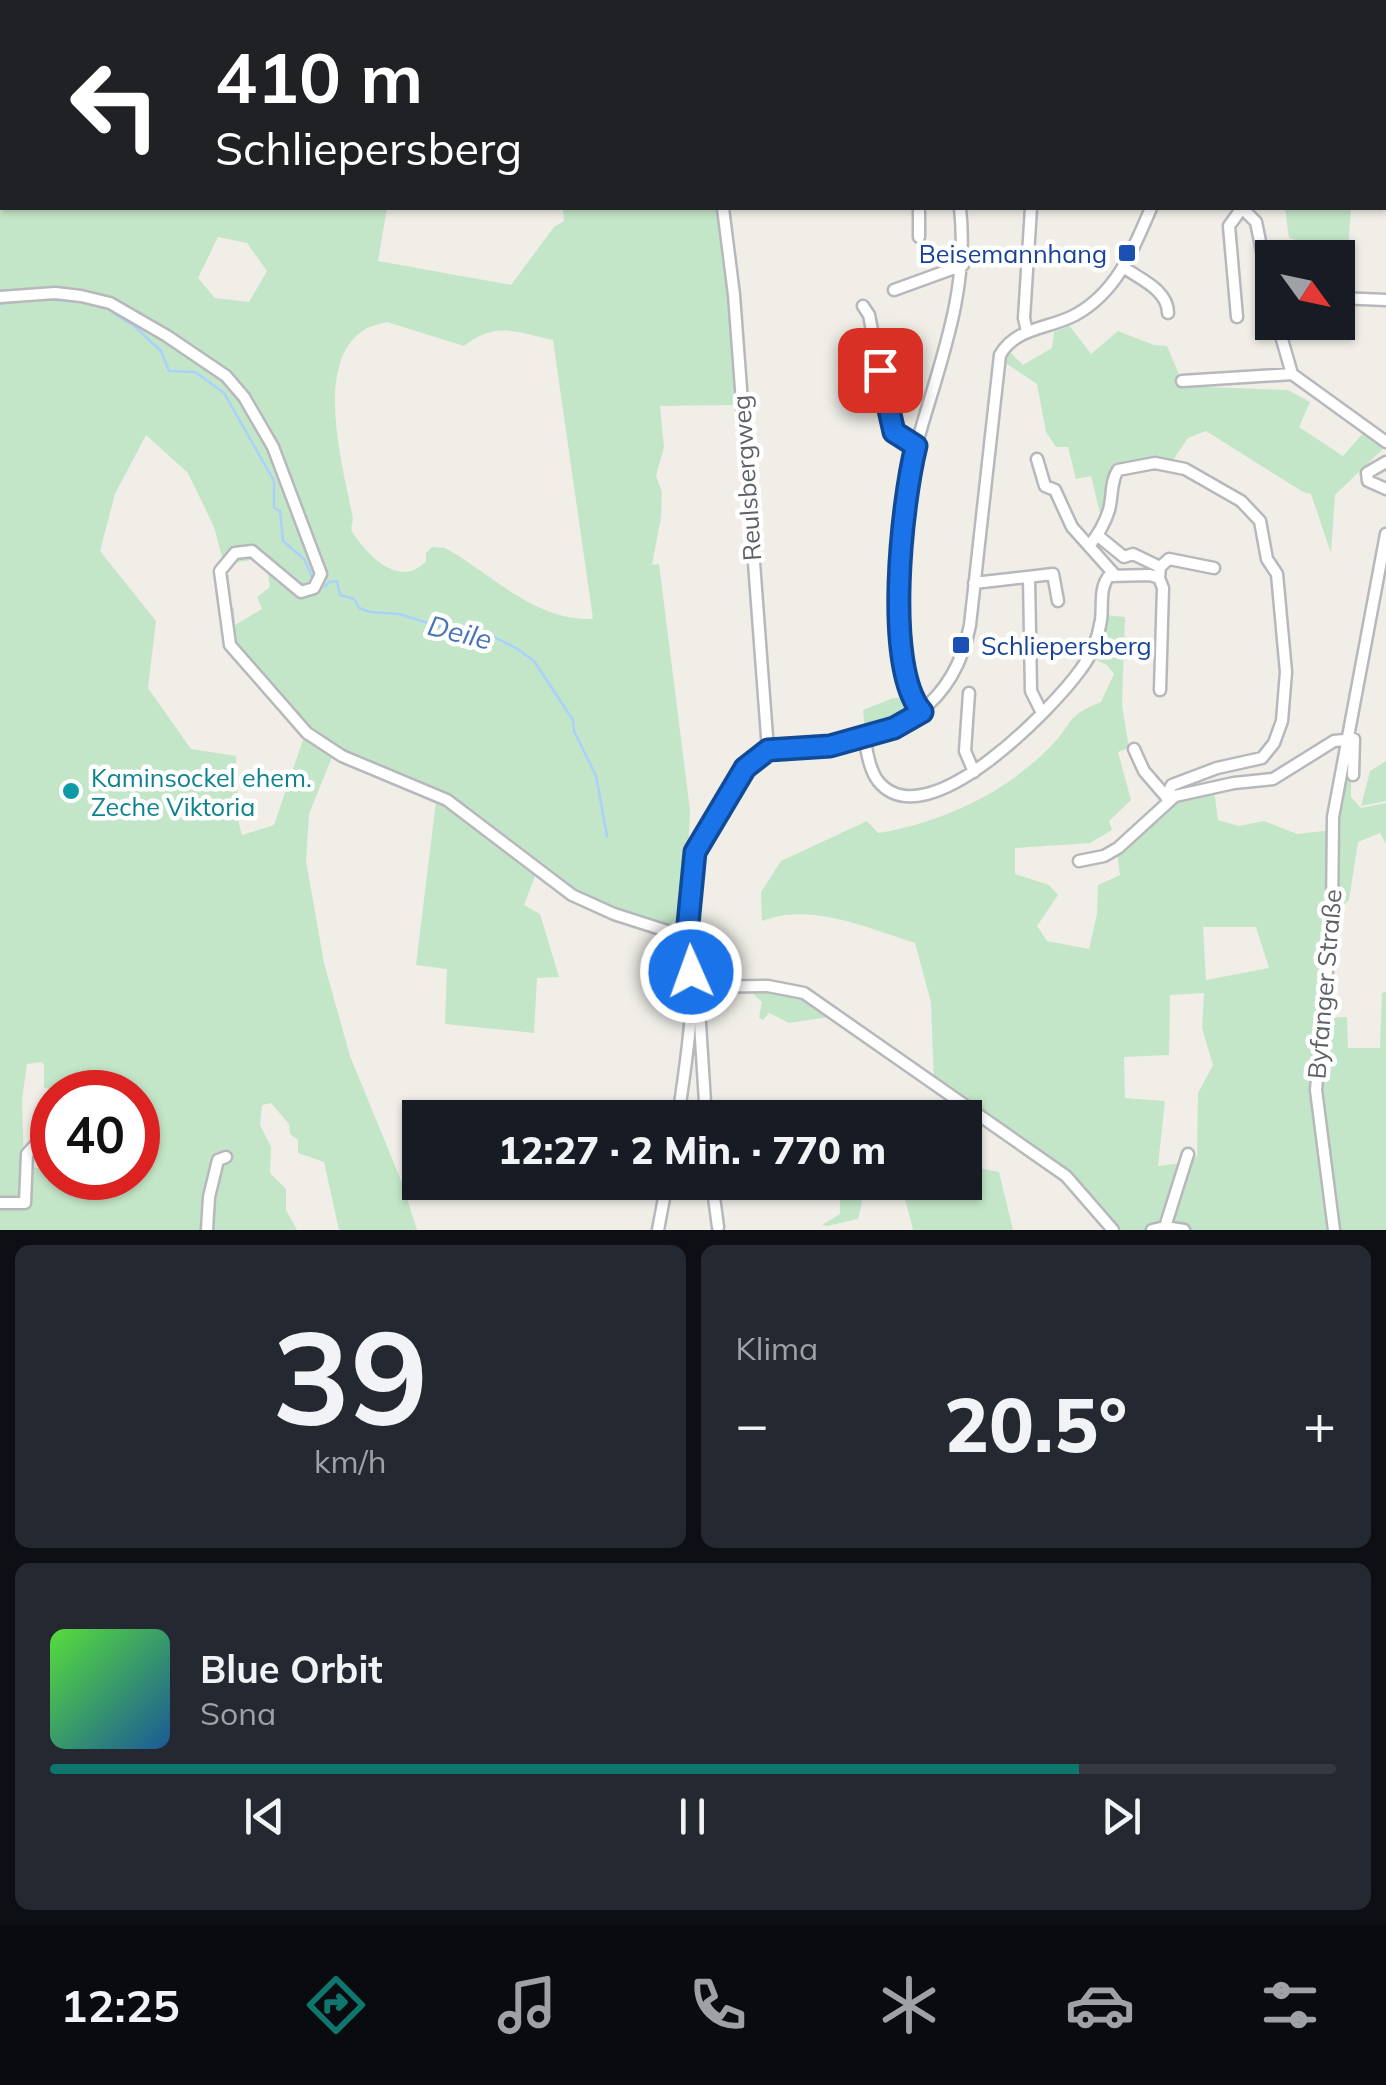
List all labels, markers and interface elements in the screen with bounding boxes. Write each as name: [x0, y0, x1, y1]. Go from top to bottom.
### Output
text: 410 m: [215, 33, 423, 121]
icon: left: [50, 40, 180, 170]
text: Schliepersberg: [215, 120, 522, 176]
place label: Beisemannhang: [919, 238, 1107, 269]
north arrow: [1255, 240, 1355, 340]
map controls: [1255, 240, 1355, 340]
marker: Beisemannhang: [1116, 242, 1138, 264]
pin: [838, 328, 923, 413]
icon: arrive: [853, 343, 908, 398]
street label: Reulsbergweg: [725, 394, 767, 562]
water label: Deile: [424, 607, 496, 657]
place label: Schliepersberg: [981, 630, 1152, 661]
marker: Schliepersberg: [950, 634, 972, 656]
place label: Kaminsockel ehem. Zeche Viktoria: [91, 762, 312, 822]
marker: Kaminsockel ehem. Zeche Viktoria: [60, 780, 82, 802]
street label: Byfanger Straße: [1300, 888, 1348, 1080]
position arrow: [639, 920, 743, 1024]
speed limit sign: 40: [30, 1070, 160, 1200]
text: 12:27 · 2 Min. · 770 m: [498, 1126, 886, 1174]
text: 39: [272, 1294, 428, 1458]
text: Klima: [736, 1328, 818, 1368]
text: 20.5°: [944, 1377, 1127, 1471]
text: −: [736, 1389, 769, 1458]
text: +: [1303, 1389, 1336, 1458]
text: km/h: [314, 1441, 386, 1481]
text: Blue Orbit: [200, 1645, 383, 1693]
text: Sona: [200, 1693, 276, 1733]
icon: previous: [237, 1789, 292, 1844]
icon: pause: [665, 1789, 720, 1844]
icon: next: [1094, 1789, 1149, 1844]
icon: directions: [301, 1970, 371, 2040]
icon: music: [492, 1970, 562, 2040]
icon: phone: [683, 1970, 753, 2040]
icon: climate: [874, 1970, 944, 2040]
icon: car: [1065, 1970, 1135, 2040]
icon: filters: [1255, 1970, 1325, 2040]
text: 12:25: [60, 1977, 180, 2033]

